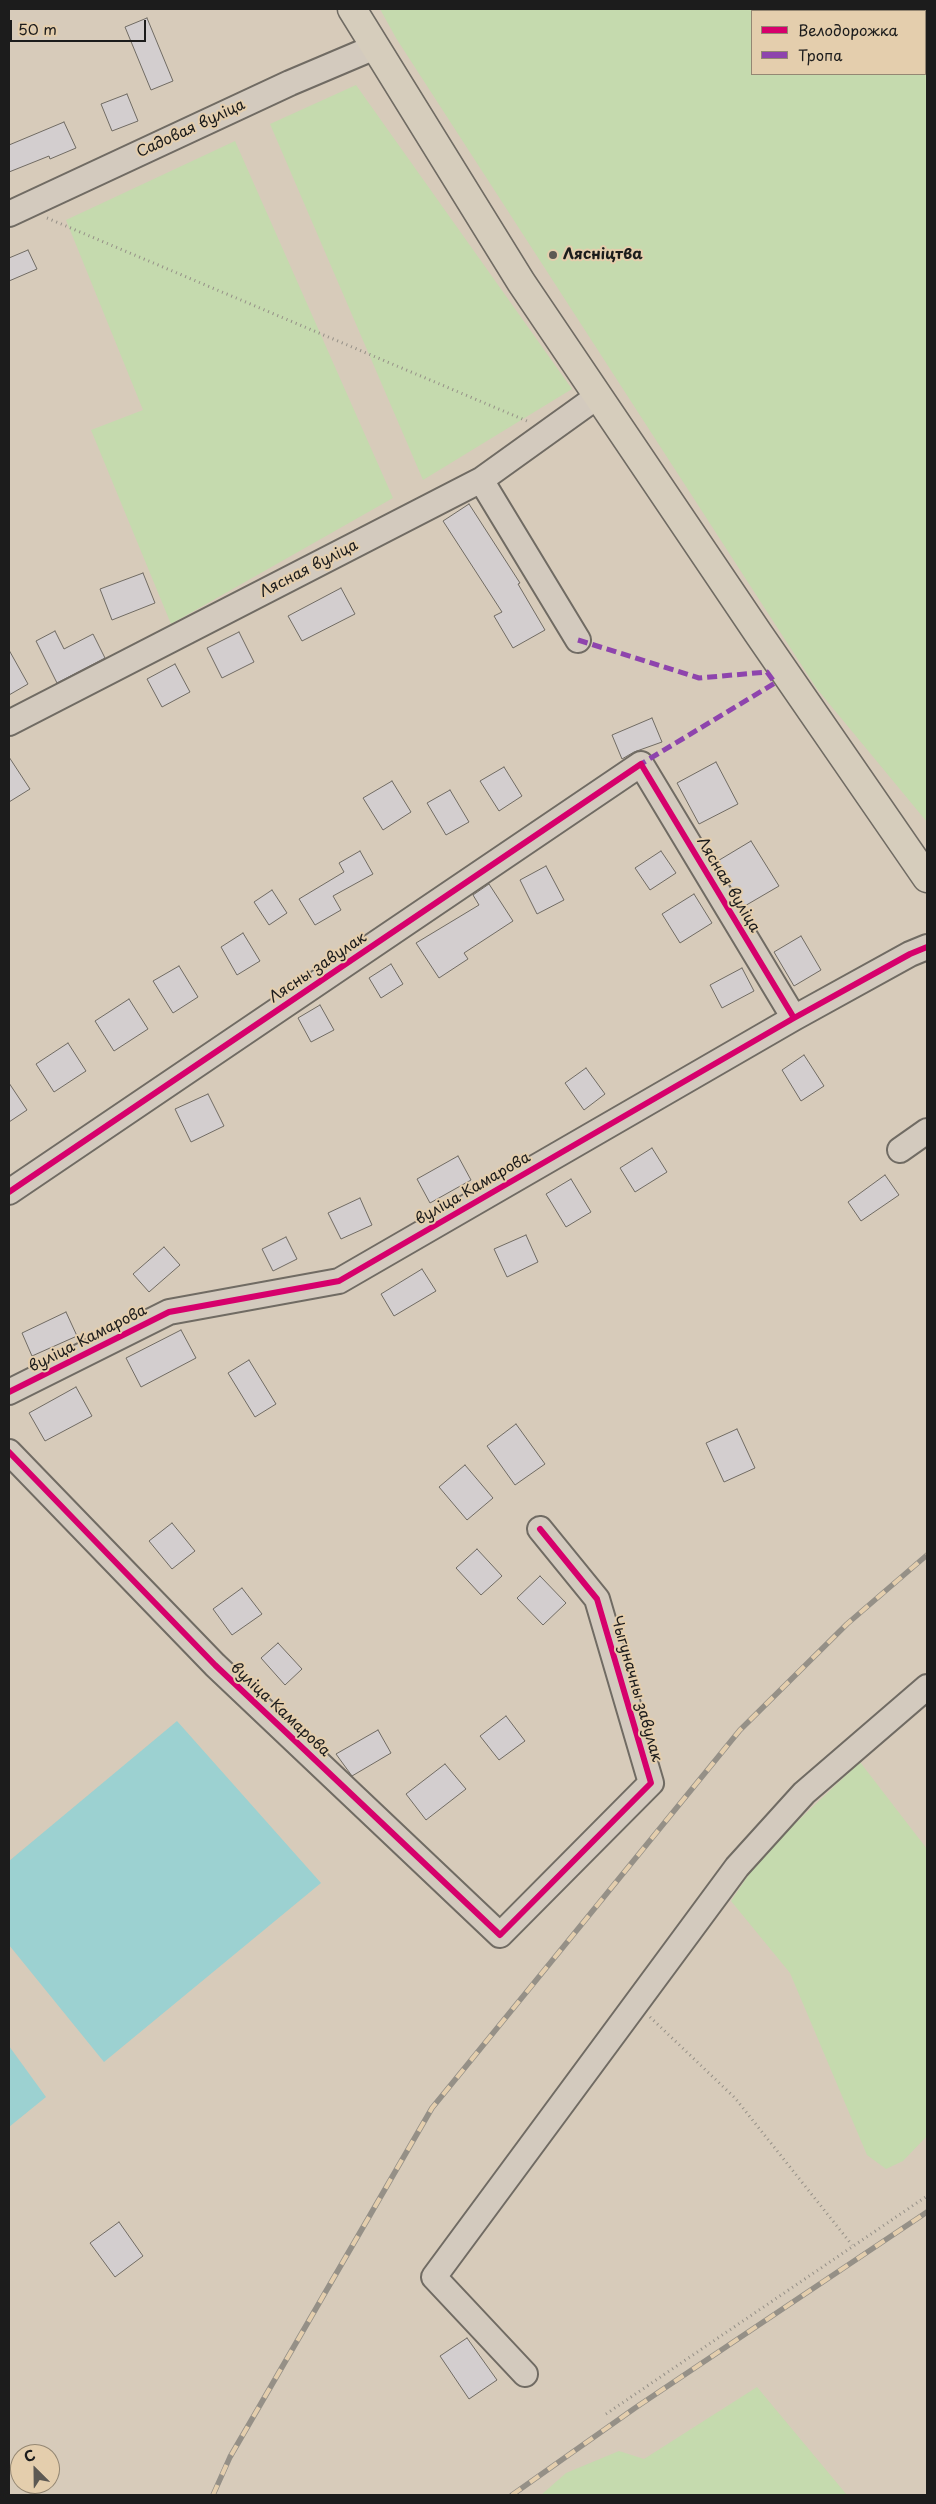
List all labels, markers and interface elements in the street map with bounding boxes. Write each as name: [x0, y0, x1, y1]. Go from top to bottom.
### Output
scale bar: [12, 10, 149, 42]
legend: [751, 10, 926, 75]
text: 50 m: [18, 17, 57, 40]
text: Велодорожка: [798, 18, 898, 41]
text: Тропа: [798, 43, 843, 66]
street label: Садовая вуліца: [134, 96, 248, 162]
place label: Лясніцтва: [563, 246, 643, 264]
marker: Лясніцтва: [547, 249, 559, 261]
street label: Лясная вуліца: [257, 536, 361, 602]
street label: Лясная вуліца: [692, 834, 764, 936]
street label: Лясны завулак: [266, 929, 370, 1007]
street label: вуліца Камарова: [412, 1149, 534, 1229]
street label: вуліца Камарова: [26, 1302, 150, 1376]
street label: Чыгуначны завулак: [607, 1614, 665, 1764]
street label: вуліца Камарова: [226, 1659, 334, 1761]
north arrow: [10, 2444, 60, 2494]
text: С: [20, 2444, 38, 2467]

